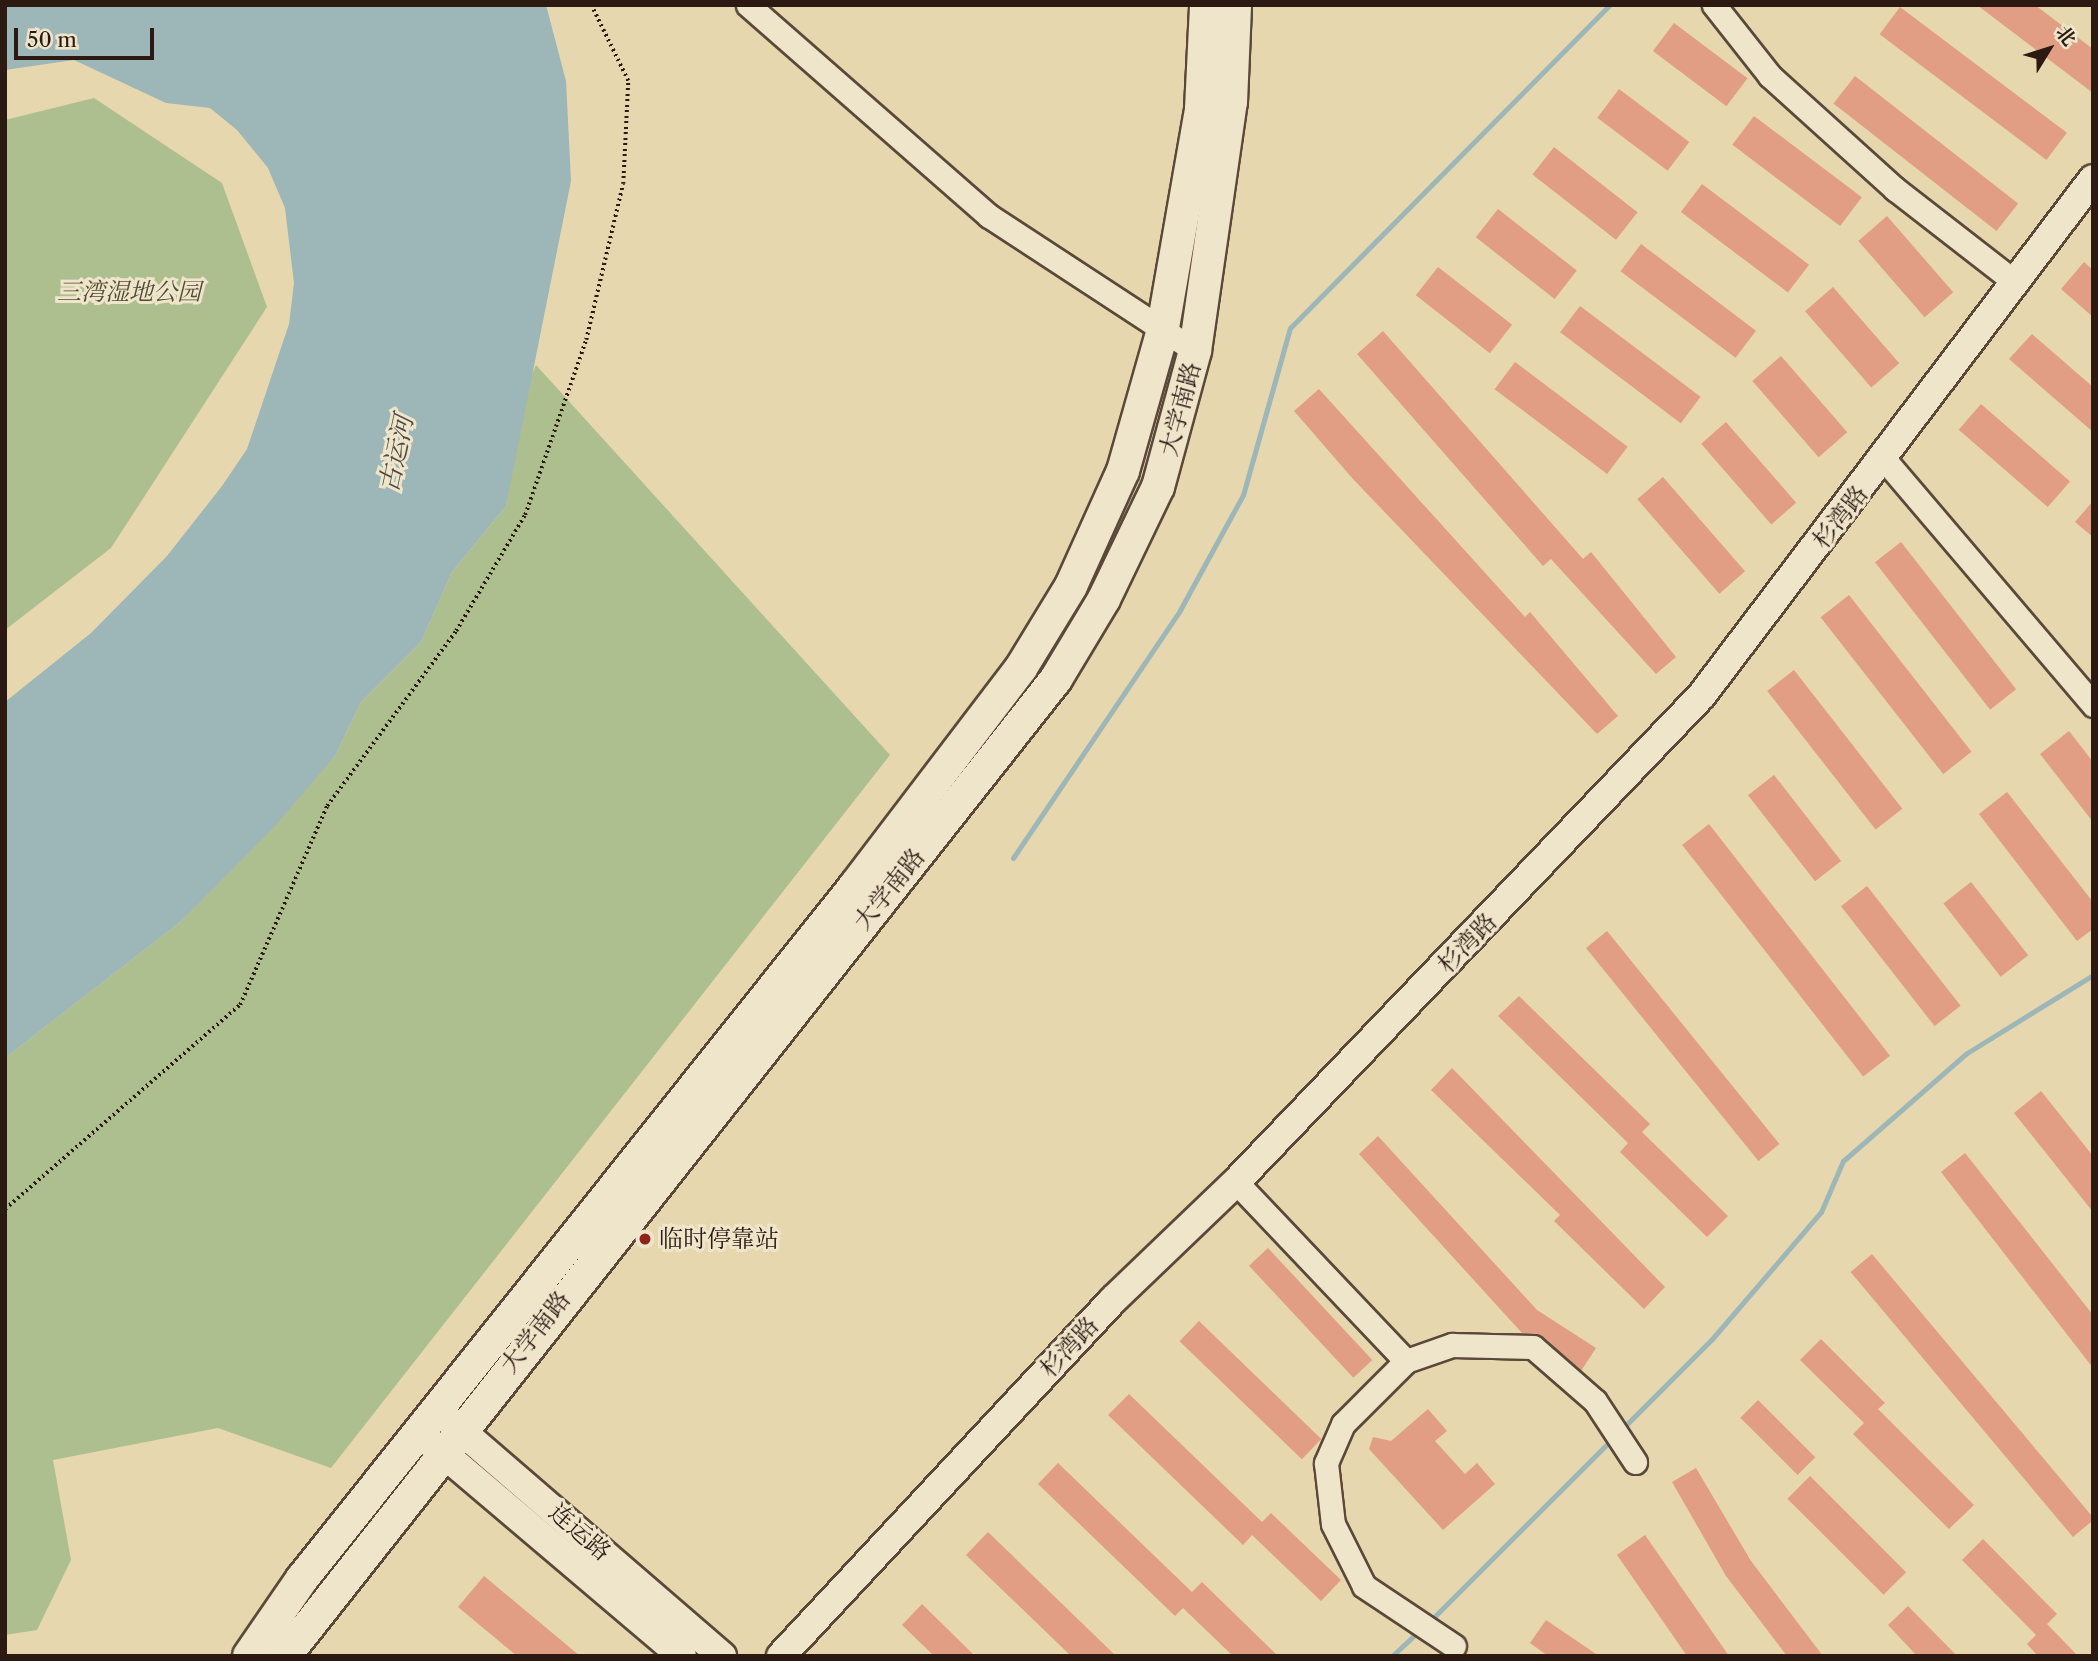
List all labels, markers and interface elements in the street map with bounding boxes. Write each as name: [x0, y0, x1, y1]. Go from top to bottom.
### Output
scale bar: [18, 14, 158, 58]
north arrow: [2014, 14, 2084, 84]
text: 北: [2051, 21, 2081, 50]
text: 50 m: [27, 27, 77, 52]
park label: 三湾湿地公园: [57, 278, 201, 306]
street label: 大学南路: [1154, 359, 1206, 459]
water label: 古运河: [374, 413, 420, 495]
street label: 杉湾路: [1806, 480, 1874, 554]
street label: 大学南路: [848, 843, 930, 935]
street label: 杉湾路: [1432, 907, 1502, 979]
place label: 临时停靠站: [659, 1225, 779, 1253]
marker: 临时停靠站: [637, 1231, 653, 1247]
street label: 大学南路: [494, 1285, 576, 1379]
street label: 杉湾路: [1034, 1311, 1104, 1383]
street label: 连运路: [543, 1498, 617, 1566]

